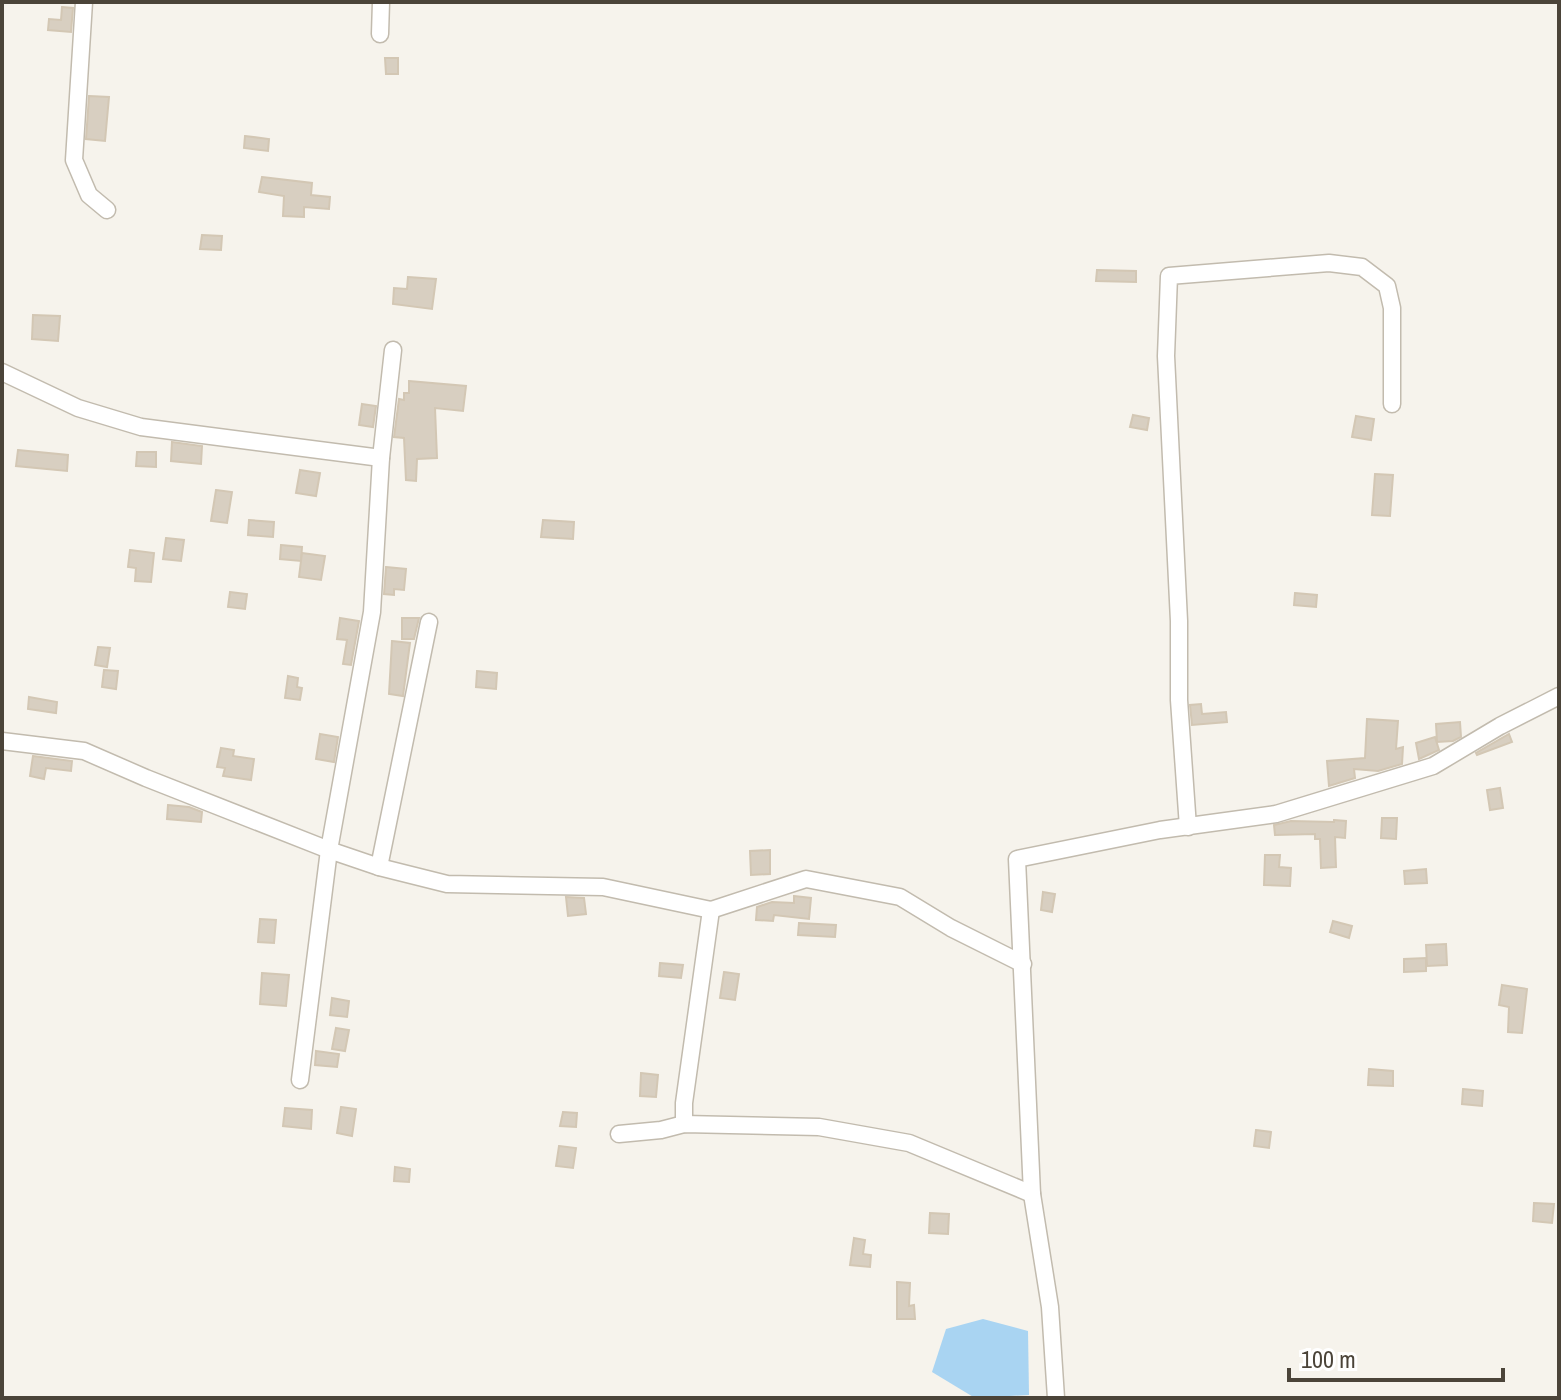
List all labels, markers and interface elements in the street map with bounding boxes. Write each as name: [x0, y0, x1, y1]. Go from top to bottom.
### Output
scale bar: [1289, 1332, 1503, 1382]
text: 100 m: [1301, 1343, 1356, 1375]

